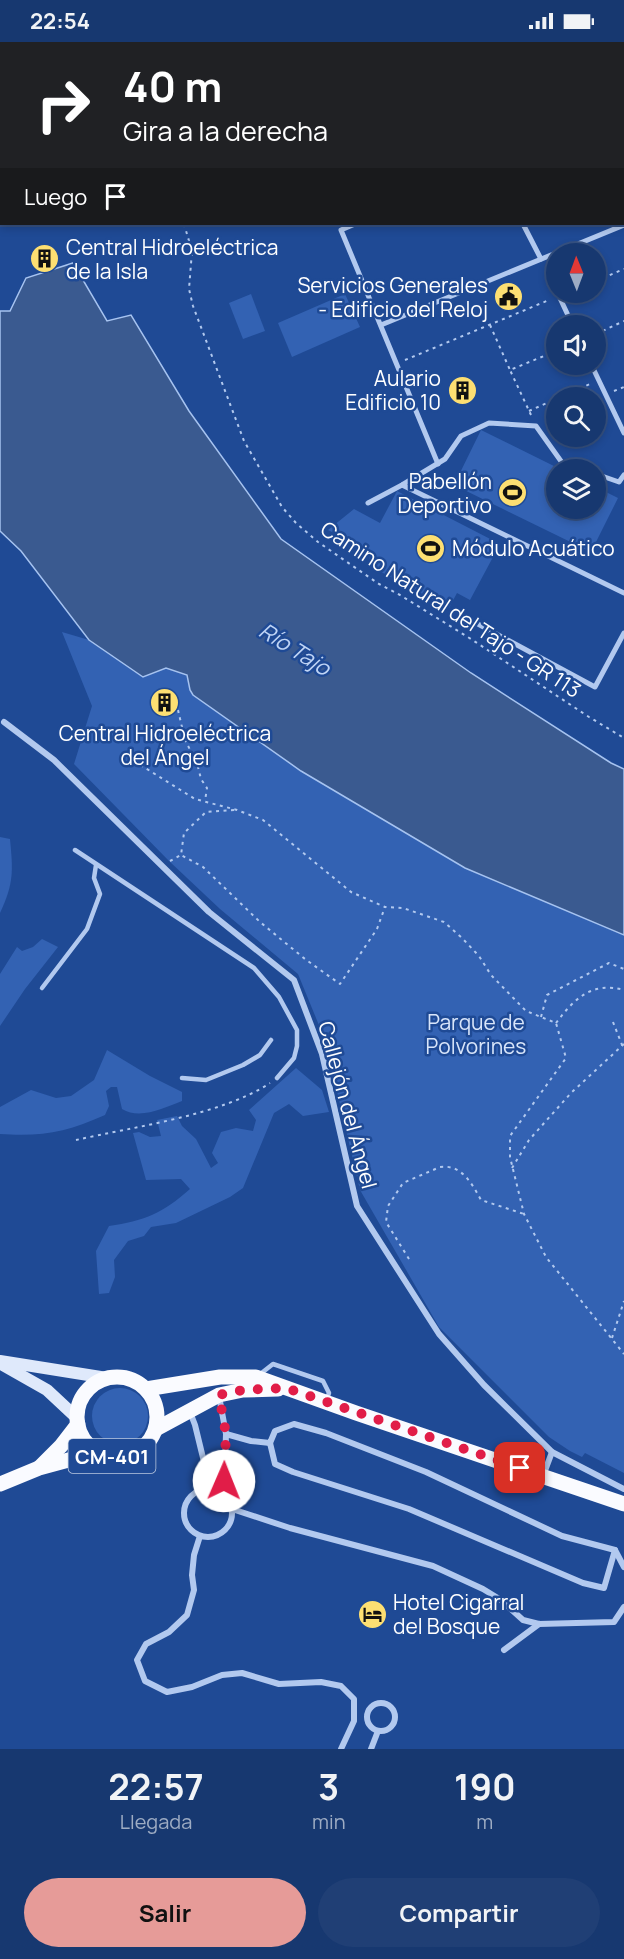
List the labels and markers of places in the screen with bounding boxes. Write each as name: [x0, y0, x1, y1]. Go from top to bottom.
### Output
place label: Central Hidroeléctrica de la Isla: [66, 233, 278, 285]
building icon: Central Hidroeléctrica de la Isla: [29, 243, 61, 275]
place label: Servicios Generales - Edificio del Reloj: [297, 271, 488, 323]
public building icon: Servicios Generales - Edificio del Reloj: [493, 281, 525, 313]
place label: Aulario Edificio 10: [345, 364, 441, 416]
building icon: Aulario Edificio 10: [446, 374, 478, 406]
place label: Pabellón Deportivo: [398, 467, 492, 519]
sports icon: Pabellón Deportivo: [497, 477, 529, 509]
sports icon: Módulo Acuático: [415, 532, 447, 564]
place label: Módulo Acuático: [452, 534, 615, 562]
building icon: Central Hidroeléctrica del Ángel: [149, 686, 181, 718]
place label: Central Hidroeléctrica del Ángel: [59, 719, 271, 771]
pin: [494, 1442, 545, 1493]
place label: Hotel Cigarral del Bosque: [393, 1588, 524, 1640]
hotel icon: Hotel Cigarral del Bosque: [356, 1598, 388, 1630]

